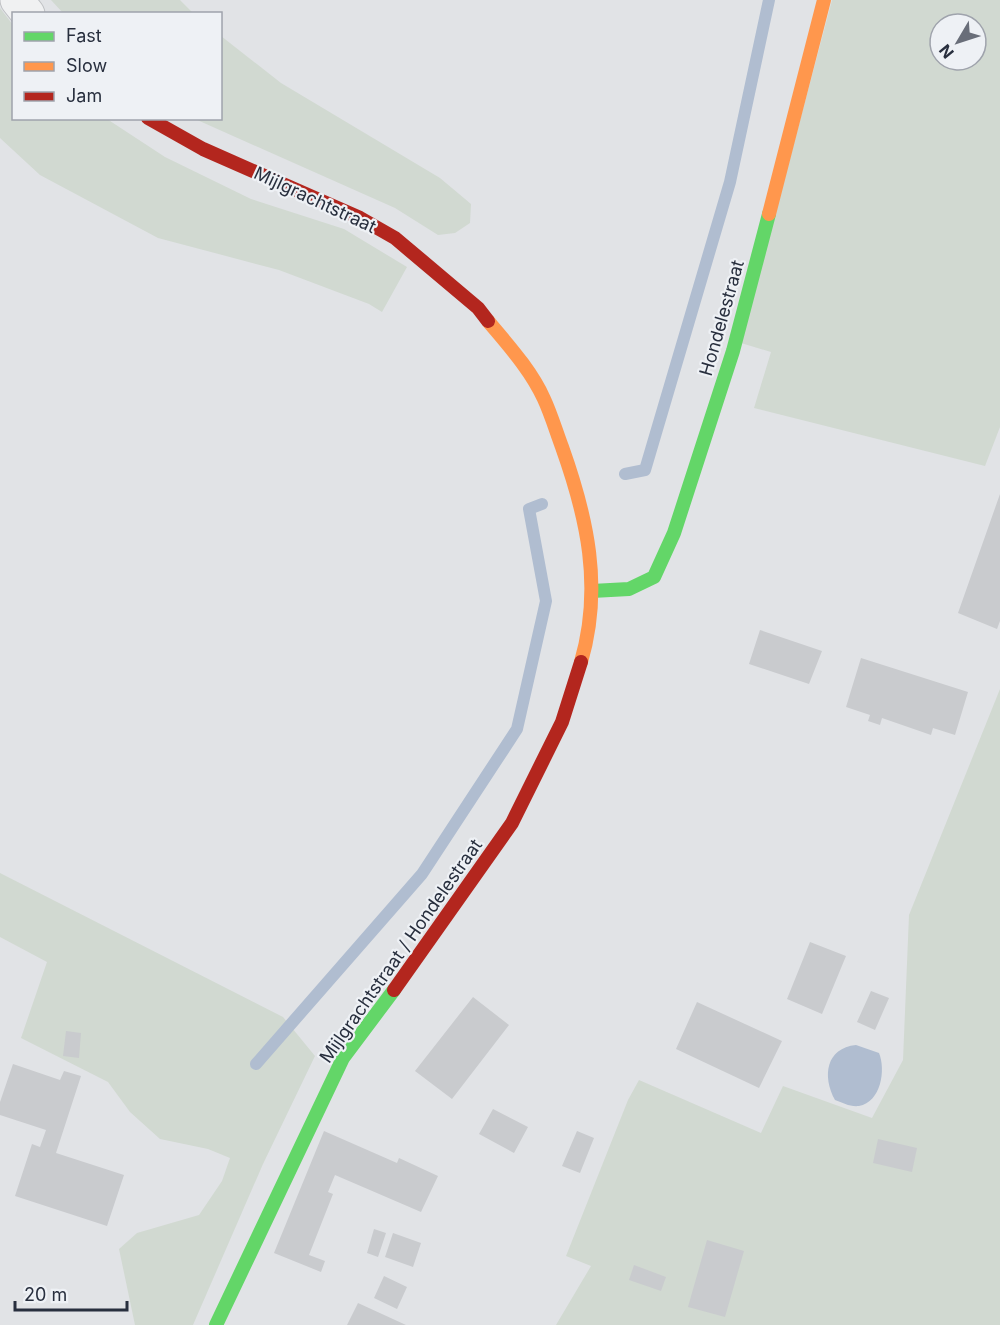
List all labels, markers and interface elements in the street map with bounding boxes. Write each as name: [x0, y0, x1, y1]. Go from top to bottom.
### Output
legend: [12, 12, 222, 120]
north arrow: [928, 12, 988, 72]
text: Fast: [66, 25, 102, 46]
text: N: [935, 40, 958, 62]
text: Slow: [66, 55, 107, 76]
text: Jam: [66, 85, 102, 106]
street label: Mijlgrachtstraat: [251, 162, 380, 237]
street label: Hondelestraat: [695, 257, 748, 378]
street label: Mijlgrachtstraat / Hondelestraat: [315, 835, 486, 1067]
scale bar: [15, 1274, 128, 1312]
text: 20 m: [24, 1284, 67, 1305]

